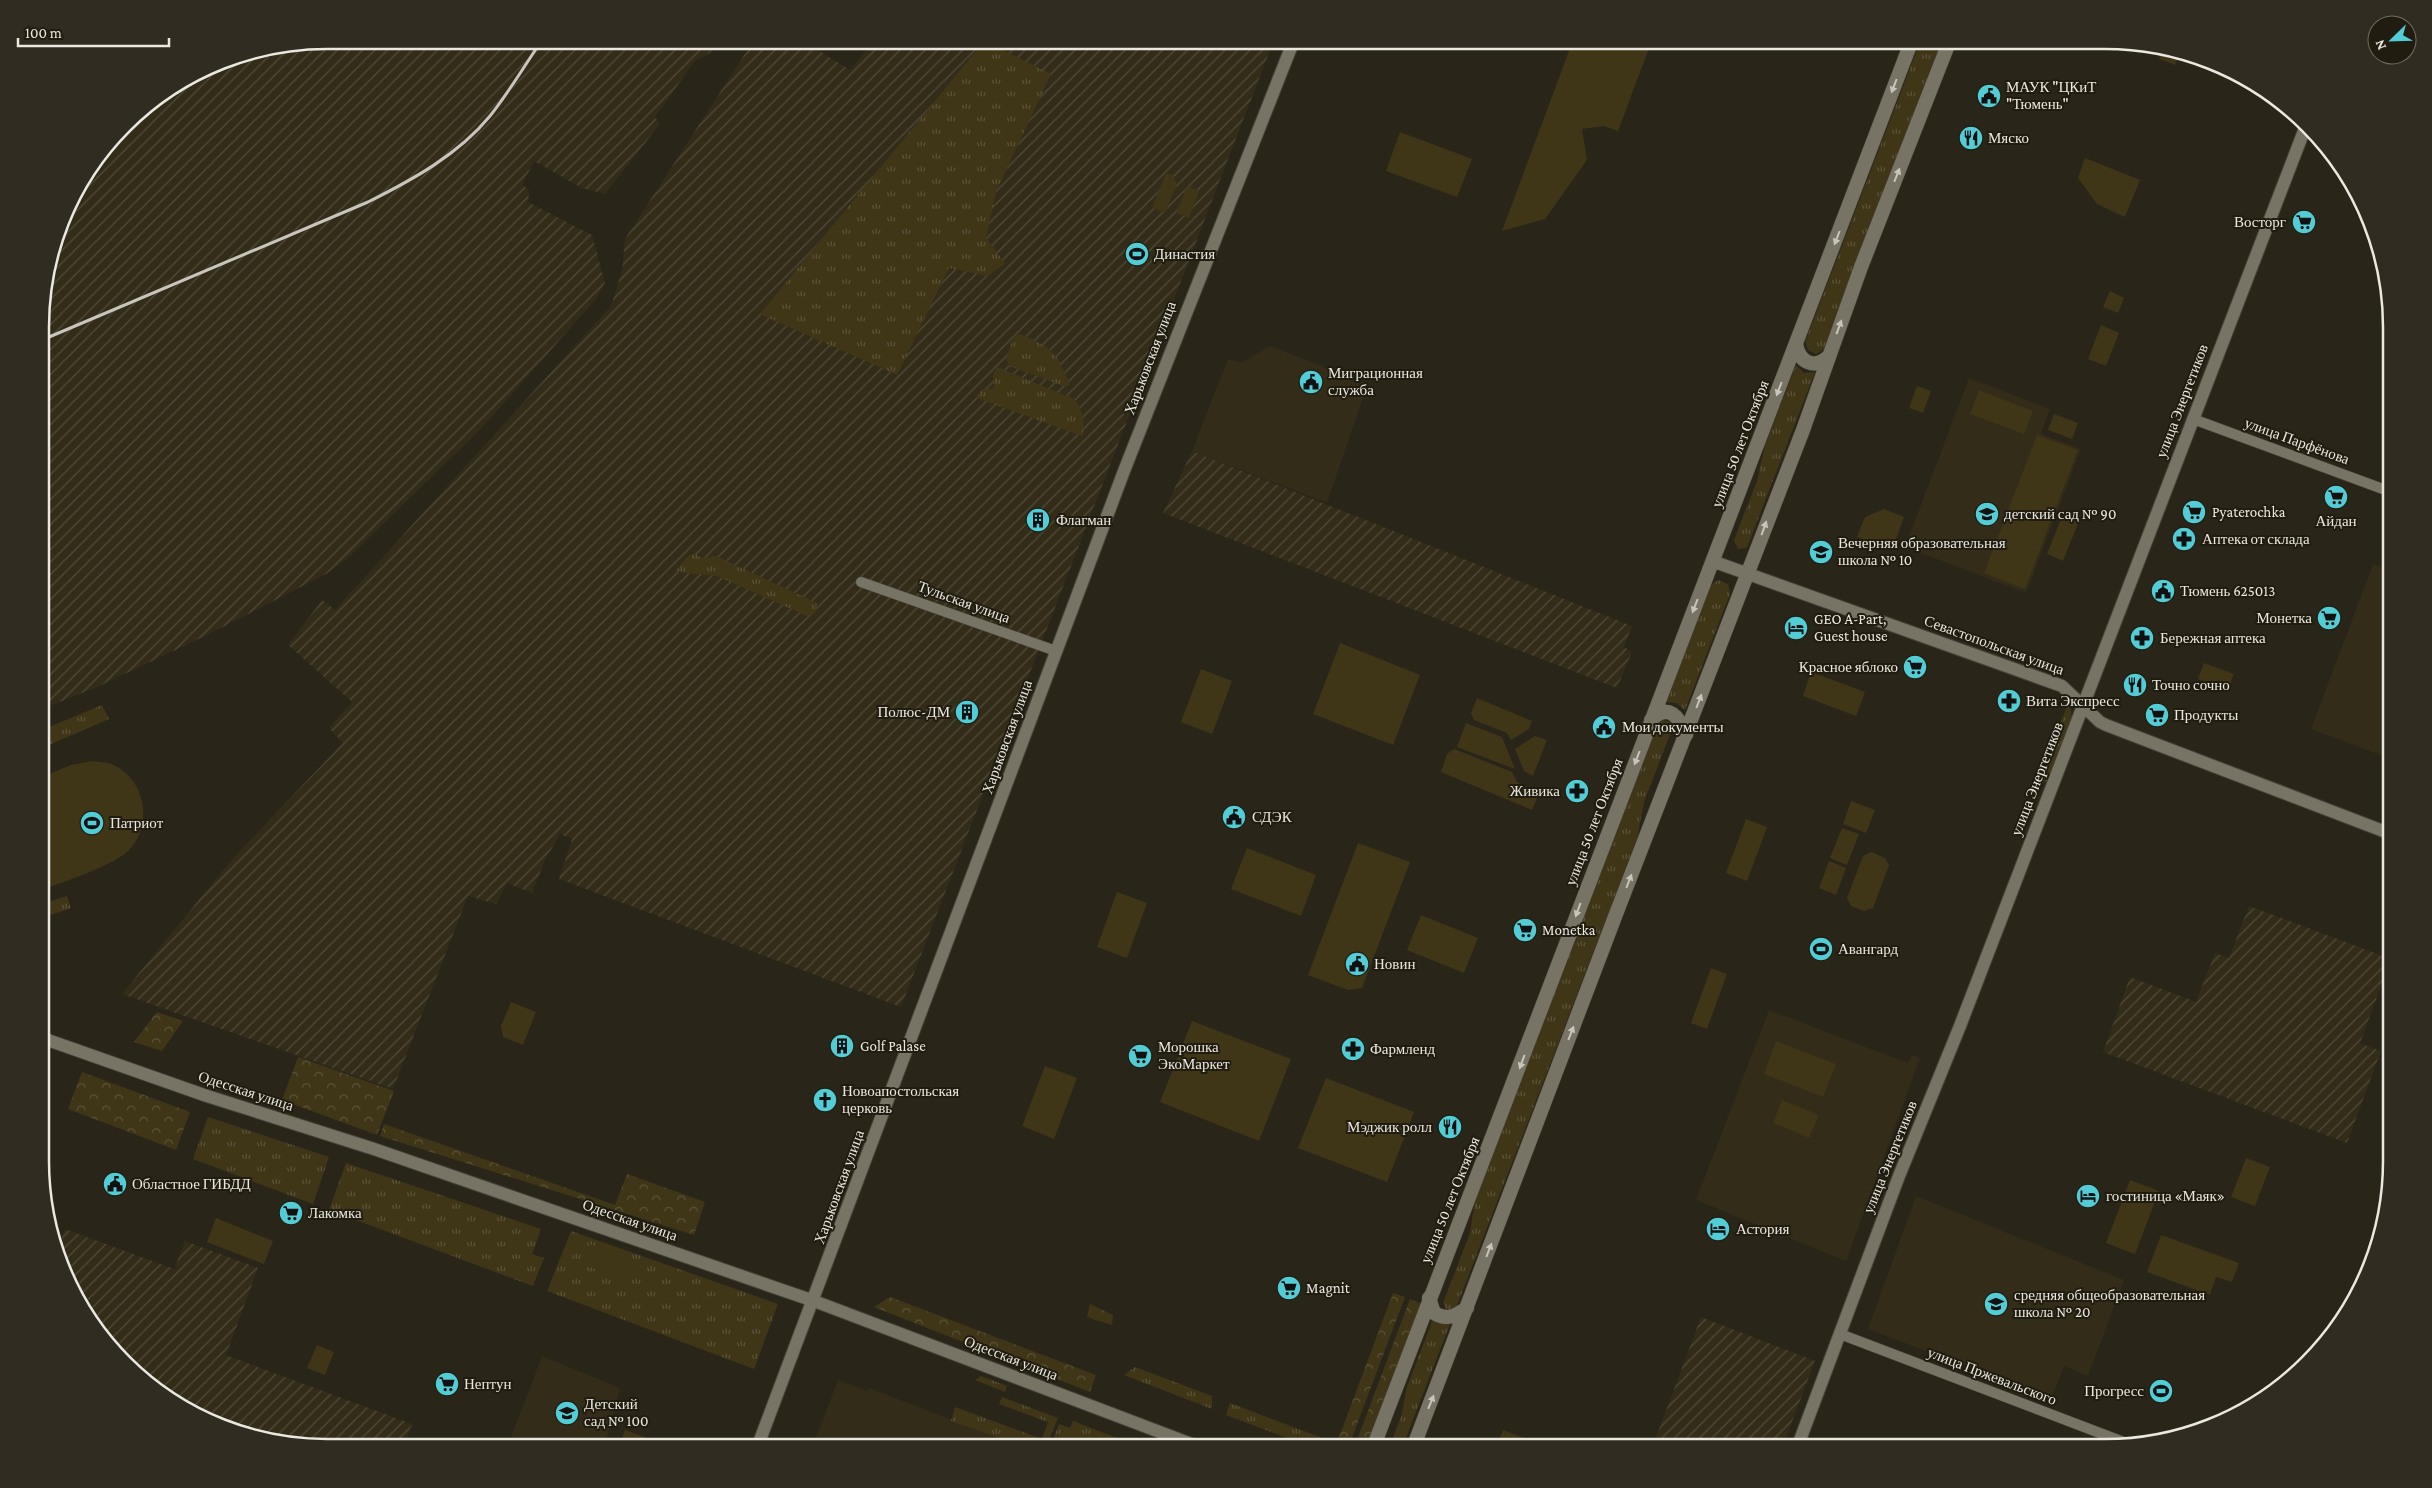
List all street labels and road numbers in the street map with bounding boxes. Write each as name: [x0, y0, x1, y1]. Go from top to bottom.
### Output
street label: Харьковская улица: [1121, 299, 1179, 417]
street label: улица Энергетиков: [2153, 342, 2211, 460]
street label: улица 50 лет Октября: [1708, 378, 1772, 510]
street label: улица Парфёнова: [2242, 415, 2352, 467]
street label: Тульская улица: [916, 578, 1012, 626]
street label: Севастопольская улица: [1922, 612, 2066, 678]
street label: Харьковская улица: [979, 678, 1035, 796]
street label: улица Энергетиков: [2008, 720, 2066, 838]
street label: улица 50 лет Октября: [1562, 756, 1626, 888]
street label: Одесская улица: [196, 1068, 296, 1114]
street label: улица Энергетиков: [1860, 1098, 1920, 1216]
street label: Харьковская улица: [811, 1128, 867, 1246]
street label: улица 50 лет Октября: [1417, 1134, 1483, 1266]
street label: Одесская улица: [581, 1196, 680, 1244]
street label: Одесская улица: [962, 1333, 1060, 1383]
street label: улица Пржевальского: [1925, 1344, 2059, 1408]

